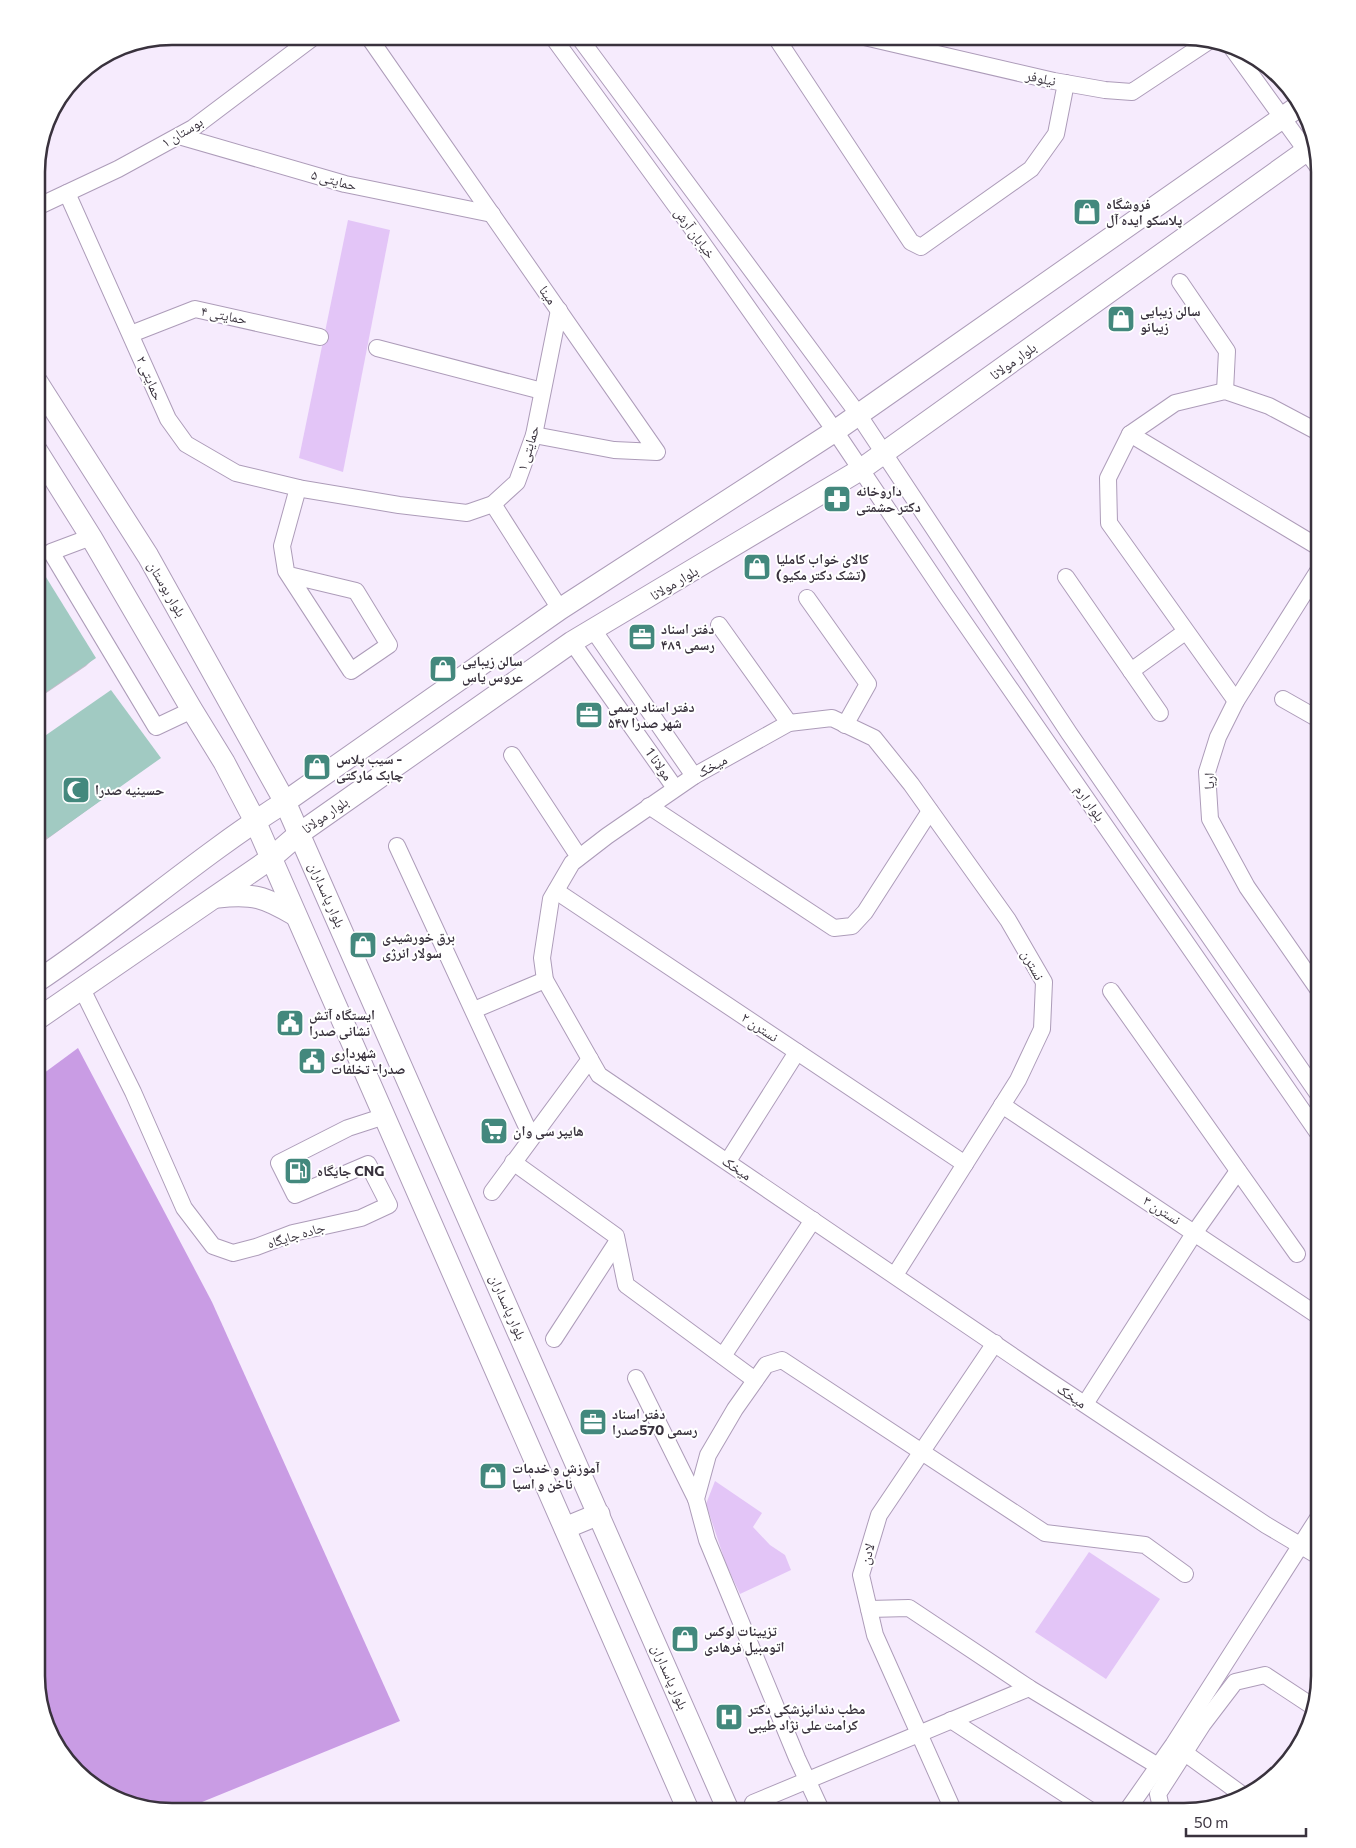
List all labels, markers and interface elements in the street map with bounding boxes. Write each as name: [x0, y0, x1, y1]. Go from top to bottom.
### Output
street label: نیلوفر: [1023, 66, 1058, 90]
street label: بوستان ۱: [158, 113, 206, 151]
street label: حمایتی ۵: [309, 165, 359, 195]
place label: فروشگاه پلاسکو ایده آل: [1106, 195, 1182, 229]
shop icon: فروشگاه پلاسکو ایده آل: [1072, 197, 1102, 227]
street label: خیابان آرش: [670, 204, 720, 262]
street label: مینا: [536, 282, 561, 308]
street label: حمایتی ۴: [199, 302, 249, 328]
place label: سالن‌ زیبایی زیبانو: [1140, 302, 1201, 336]
shop icon: سالن‌ زیبایی زیبانو: [1106, 304, 1136, 334]
street label: بلوار مولانا: [986, 338, 1040, 384]
street label: حمایتی ۲: [133, 353, 167, 403]
street label: حمایتی ۱: [513, 423, 543, 473]
place label: داروخانه دکتر حشمتی: [856, 482, 921, 516]
pharmacy icon: داروخانه دکتر حشمتی: [822, 484, 852, 514]
place label: کالای خواب کاملیا (تشک دکتر مکیو): [776, 550, 869, 583]
shop icon: کالای خواب کاملیا (تشک دکتر مکیو): [742, 552, 772, 582]
street label: بلوار بوستان: [144, 558, 190, 620]
street label: بلوار مولانا: [647, 562, 701, 604]
place label: دفتر اسناد رسمی ۴۸۹: [661, 620, 715, 654]
office icon: دفتر اسناد رسمی ۴۸۹: [627, 622, 657, 652]
place label: سالن زیبایی عروس یاس: [462, 652, 523, 686]
shop icon: سالن زیبایی عروس یاس: [428, 654, 458, 684]
place label: دفتر اسناد رسمی ۵۴۷ شهر صدرا: [608, 698, 695, 732]
office icon: دفتر اسناد رسمی ۵۴۷ شهر صدرا: [574, 700, 604, 730]
street label: مولانا 1: [641, 744, 677, 784]
place label: سیب پلاس - چابک مارکتی: [336, 750, 403, 784]
street label: میخک: [694, 750, 730, 781]
shop icon: سیب پلاس - چابک مارکتی: [302, 752, 332, 782]
street label: اریا: [1200, 772, 1218, 790]
mosque icon: حسینیه صدرا: [61, 775, 91, 805]
place label: حسینیه صدرا: [95, 781, 164, 798]
street label: بلوار ارم: [1070, 781, 1109, 826]
street label: بلوار مولانا: [298, 792, 352, 838]
street label: بلوار پاسداران: [304, 859, 349, 931]
place label: برق خورشیدی سولار انرژی: [382, 928, 455, 962]
shop icon: برق خورشیدی سولار انرژی: [348, 930, 378, 960]
street label: نسترن: [1018, 947, 1049, 983]
place label: ایستگاه آتش نشانی صدرا: [309, 1006, 375, 1040]
public building icon: ایستگاه آتش نشانی صدرا: [275, 1008, 305, 1038]
street label: نسترن ۲: [738, 1008, 782, 1046]
place label: شهرداری صدرا- تخلفات: [331, 1044, 405, 1077]
public building icon: شهرداری صدرا- تخلفات: [297, 1046, 327, 1076]
supermarket icon: هایپر سی وان: [479, 1116, 509, 1146]
place label: هایپر سی وان: [513, 1122, 584, 1140]
street label: میخک: [719, 1152, 755, 1184]
fuel station icon: جایگاه CNG: [283, 1156, 313, 1186]
place label: جایگاه CNG: [317, 1162, 384, 1179]
street label: نسترن ۳: [1140, 1191, 1184, 1229]
street label: جاده جایگاه: [265, 1218, 327, 1252]
street label: بلوار پاسداران: [485, 1271, 530, 1343]
street label: میخک: [1054, 1380, 1090, 1412]
place label: دفتر اسناد رسمی 570صدرا: [612, 1405, 697, 1439]
office icon: دفتر اسناد رسمی 570صدرا: [578, 1407, 608, 1437]
place label: آموزش و خدمات ناخن و اسپا: [512, 1459, 600, 1493]
shop icon: آموزش و خدمات ناخن و اسپا: [478, 1461, 508, 1491]
street label: لادن: [855, 1541, 879, 1567]
place label: تزیینات لوکس اتومبیل فرهادی: [704, 1622, 784, 1656]
shop icon: تزیینات لوکس اتومبیل فرهادی: [670, 1624, 700, 1654]
street label: بلوار پاسداران: [647, 1641, 692, 1713]
place label: مطب دندانپزشکی دکتر کرامت علی نژاد طیبی: [747, 1700, 865, 1734]
hospital icon: مطب دندانپزشکی دکتر کرامت علی نژاد طیبی: [714, 1702, 744, 1732]
scale bar: [1186, 1806, 1306, 1838]
text: 50 m: [1194, 1813, 1228, 1831]

